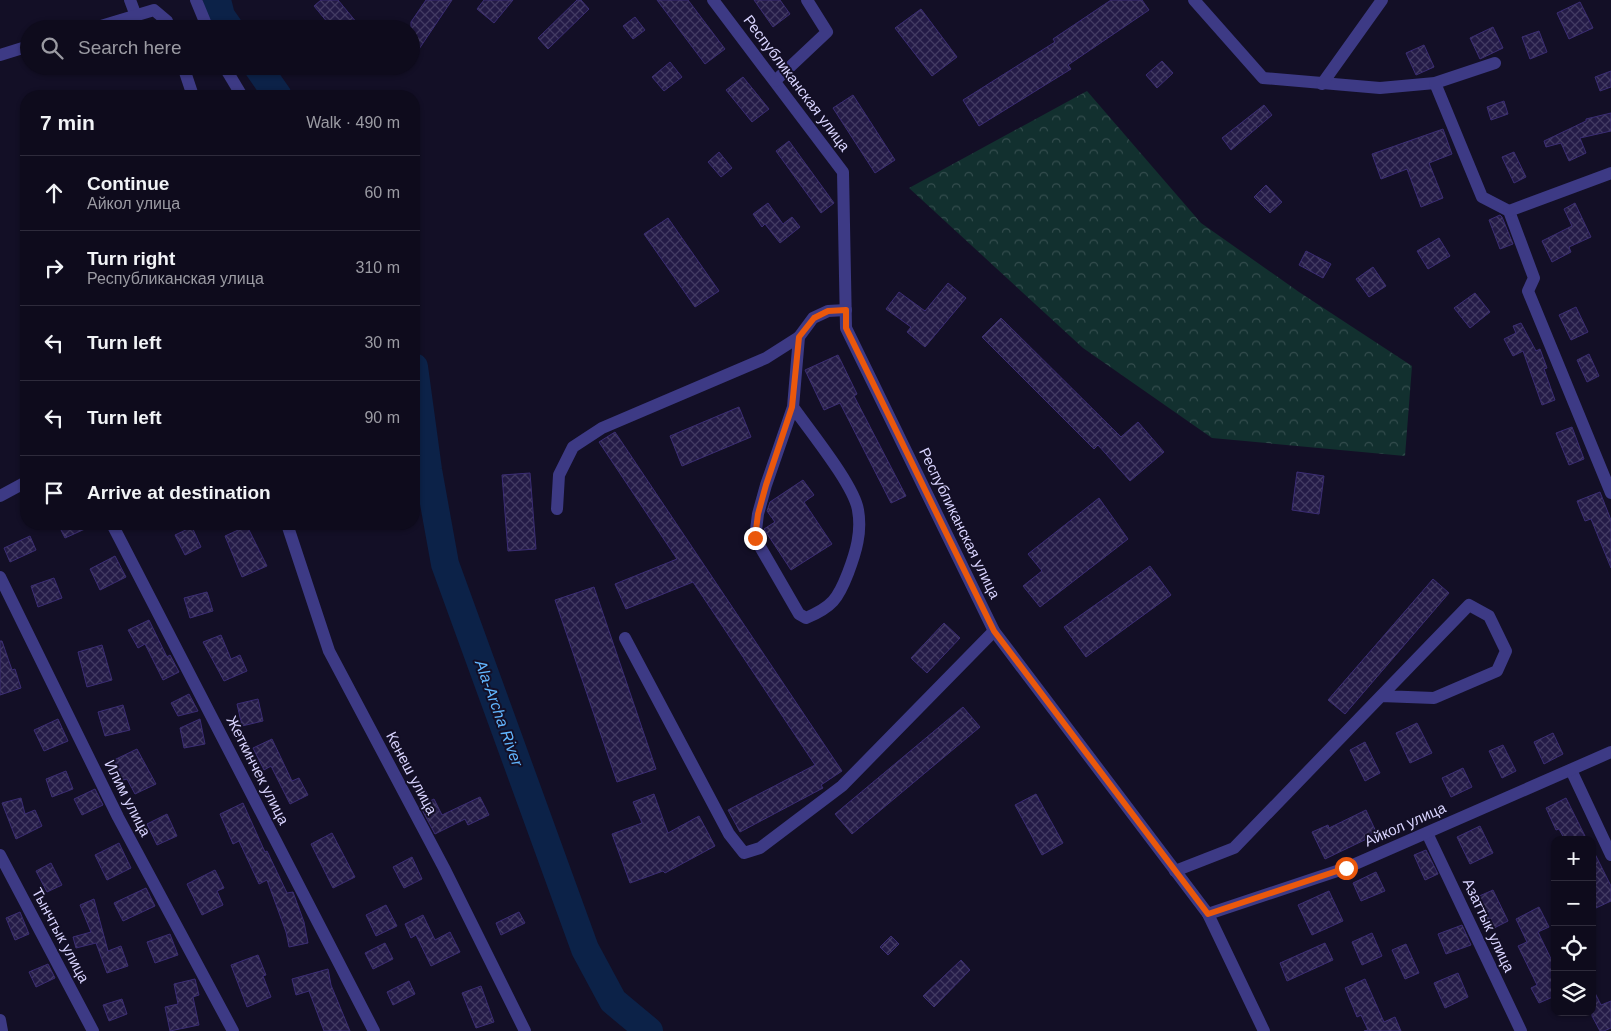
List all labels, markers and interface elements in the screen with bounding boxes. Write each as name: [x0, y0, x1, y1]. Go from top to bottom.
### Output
street label: Республиканская улица: [740, 12, 854, 155]
search box: [20, 20, 420, 75]
icon: search: [38, 34, 66, 62]
text: Search here: [78, 37, 182, 58]
text: 7 min: [40, 111, 95, 134]
text: Walk · 490 m: [306, 114, 400, 131]
text: Continue: [87, 173, 169, 194]
icon: ahead: [40, 179, 68, 207]
text: 60 m: [364, 184, 400, 201]
text: Айкол улица: [87, 195, 180, 212]
text: Turn right: [87, 248, 175, 269]
icon: right: [40, 254, 68, 282]
text: 310 m: [356, 259, 400, 276]
text: Республиканская улица: [87, 270, 264, 287]
icon: left: [40, 329, 68, 357]
text: Turn left: [87, 332, 162, 353]
text: 30 m: [364, 334, 400, 351]
icon: left: [40, 404, 68, 432]
text: Turn left: [87, 407, 162, 428]
text: 90 m: [364, 409, 400, 426]
street label: Республиканская улица: [916, 445, 1004, 602]
icon: arrive: [40, 479, 68, 507]
text: Arrive at destination: [87, 482, 271, 503]
route end: [744, 527, 767, 550]
water label: Ala-Archa River: [472, 657, 526, 769]
street label: Жеткинчек улица: [223, 713, 293, 828]
street label: Кенеш улица: [383, 729, 441, 818]
street label: Илим улица: [101, 757, 155, 840]
street label: Айкол улица: [1362, 798, 1449, 850]
map controls: [1551, 836, 1596, 1016]
button: +: [1551, 836, 1596, 881]
route start: [1335, 857, 1358, 880]
street label: Азаттык улица: [1460, 875, 1518, 975]
button: −: [1551, 881, 1596, 926]
street label: Тынчтык улица: [29, 885, 93, 986]
button: locate: [1551, 926, 1596, 971]
button: layers: [1551, 971, 1596, 1016]

